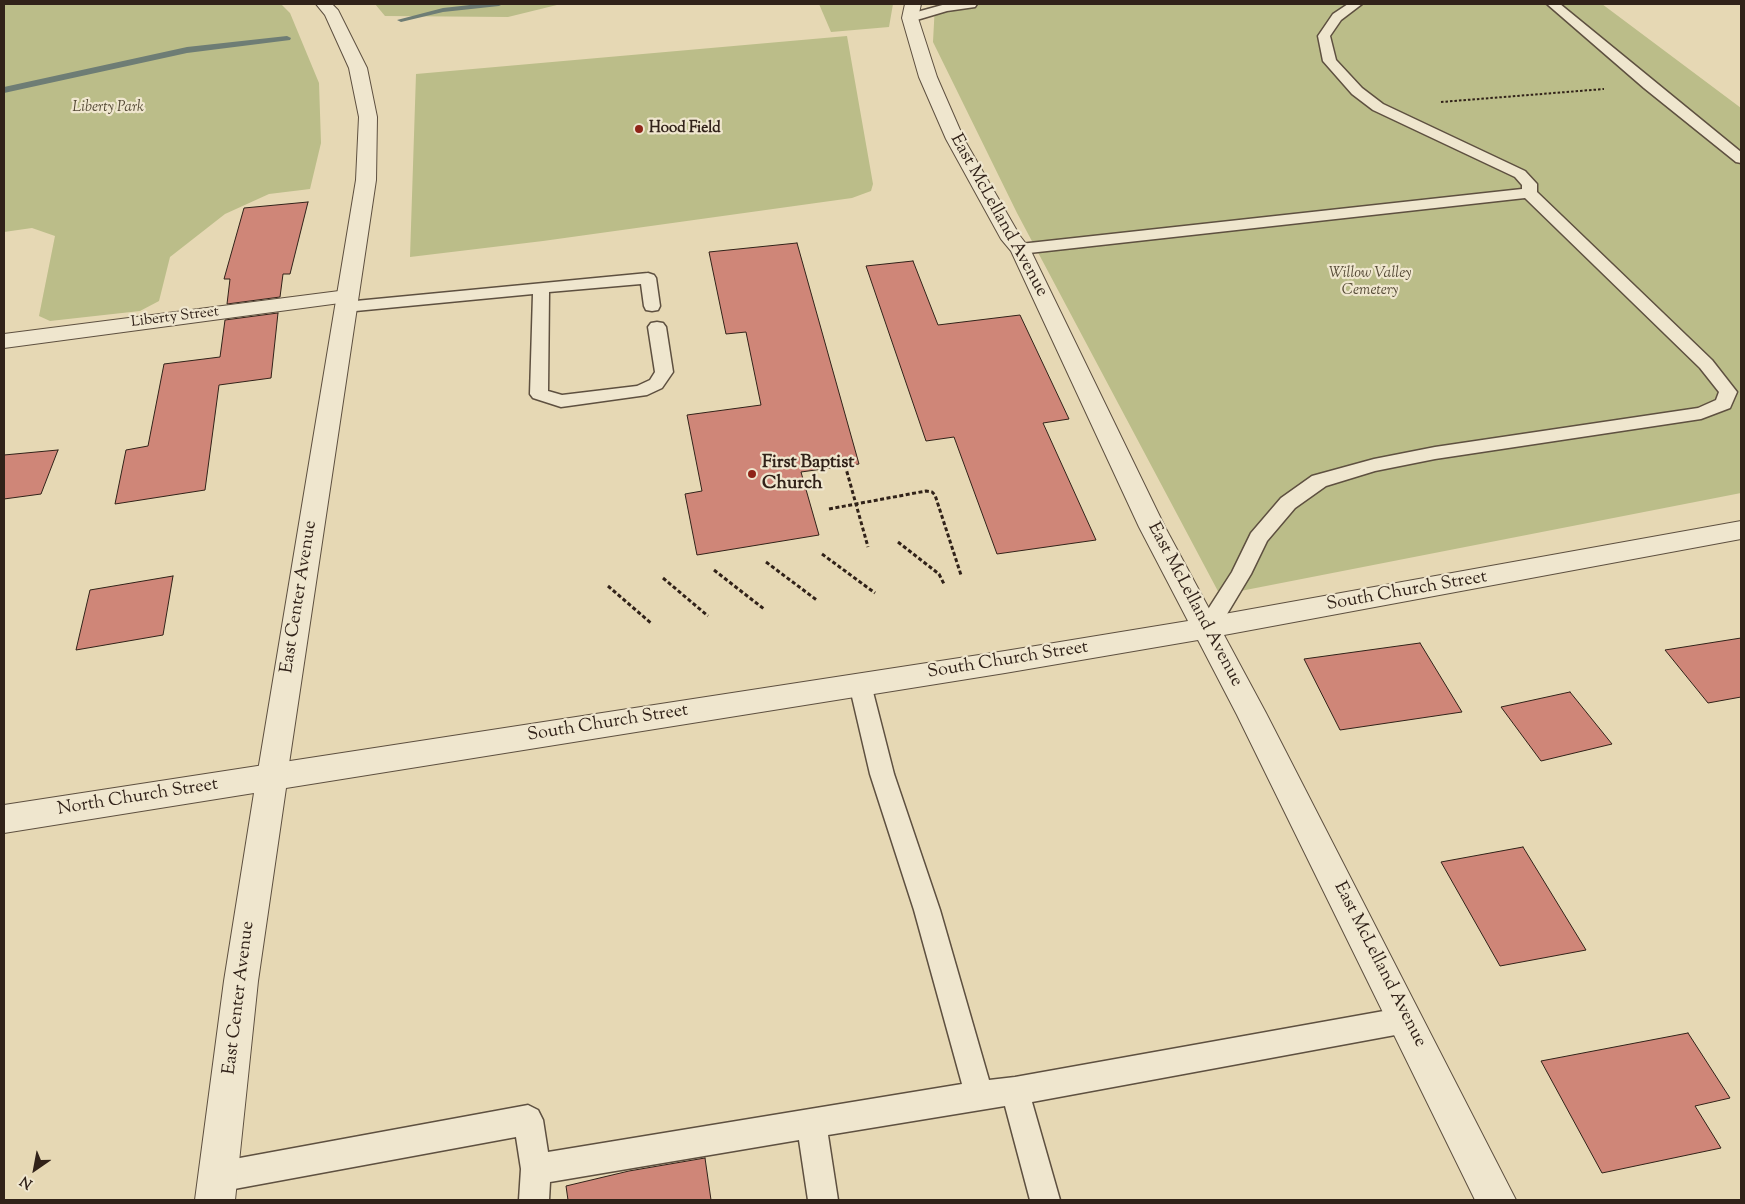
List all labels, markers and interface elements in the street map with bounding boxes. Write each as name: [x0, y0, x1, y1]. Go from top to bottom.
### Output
park label: Liberty Park: [72, 99, 144, 117]
place label: Hood Field: [649, 120, 721, 138]
marker: Hood Field: [633, 123, 645, 135]
street label: East McLelland Avenue: [944, 131, 1052, 301]
park label: Willow Valley Cemetery: [1329, 265, 1411, 300]
street label: Liberty Street: [130, 304, 220, 332]
place label: First Baptist Church: [762, 453, 854, 496]
marker: First Baptist Church: [746, 468, 758, 480]
street label: East Center Avenue: [277, 519, 323, 675]
street label: East McLelland Avenue: [1142, 519, 1246, 691]
street label: South Church Street: [1325, 567, 1489, 617]
street label: South Church Street: [926, 638, 1090, 684]
street label: South Church Street: [526, 701, 690, 747]
street label: North Church Street: [56, 775, 220, 821]
street label: East McLelland Avenue: [1328, 879, 1430, 1051]
street label: East Center Avenue: [220, 920, 260, 1076]
north arrow: [10, 1144, 60, 1194]
text: N: [17, 1170, 37, 1193]

